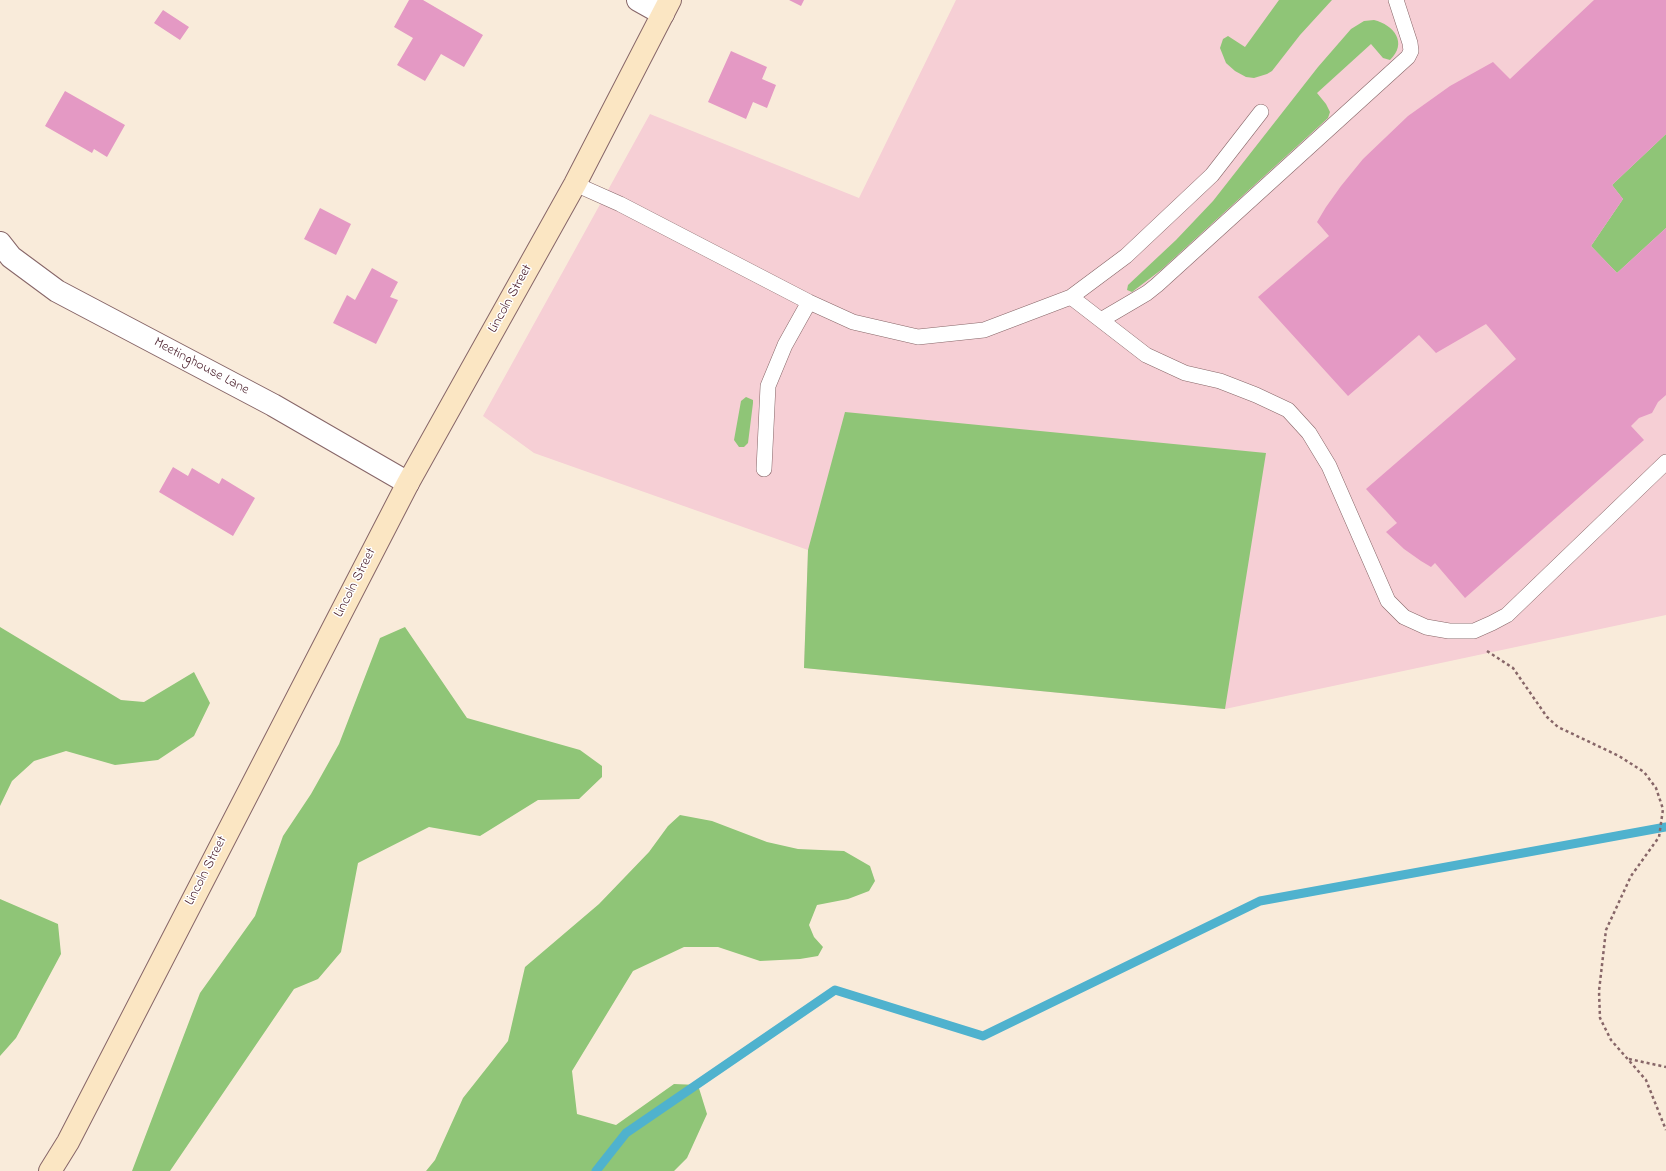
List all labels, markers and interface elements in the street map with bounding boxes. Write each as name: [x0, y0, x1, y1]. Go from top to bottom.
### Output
street label: Lincoln Street: [485, 262, 537, 336]
street label: Meetinghouse Lane: [150, 335, 252, 399]
street label: Lincoln Street: [331, 545, 381, 621]
street label: Lincoln Street: [182, 833, 232, 909]

